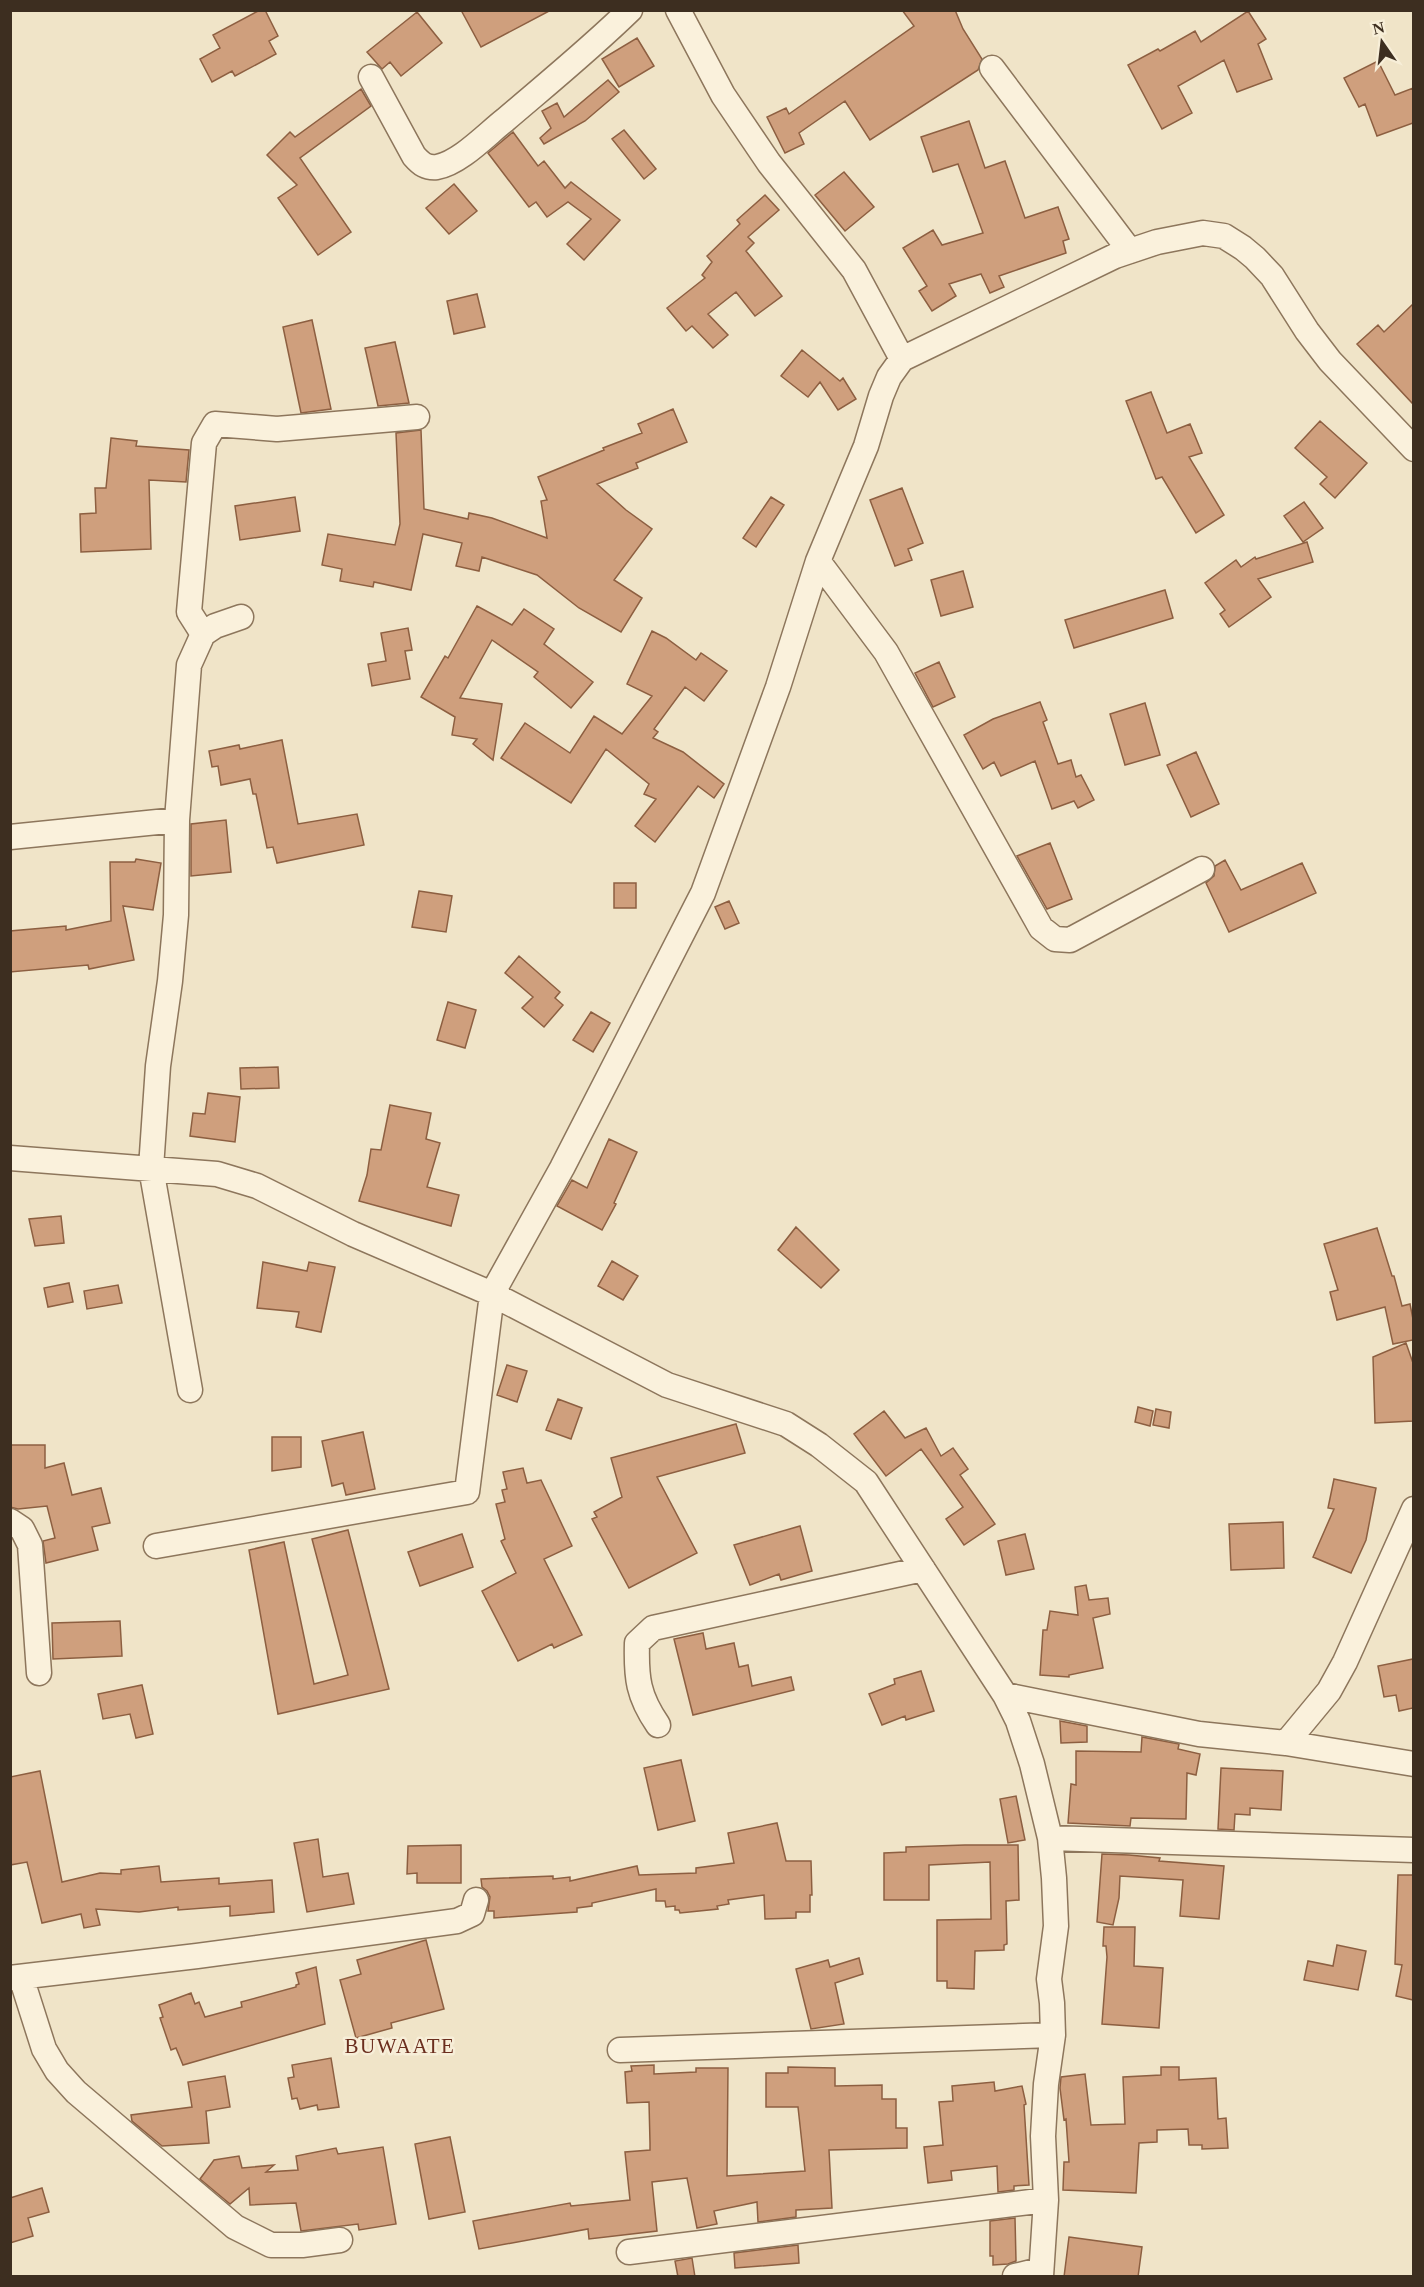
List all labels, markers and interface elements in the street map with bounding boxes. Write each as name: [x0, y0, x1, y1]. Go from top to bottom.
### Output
north arrow: [1352, 12, 1412, 72]
text: N: [1371, 18, 1387, 38]
district label: BUWAATE: [345, 2034, 455, 2058]

